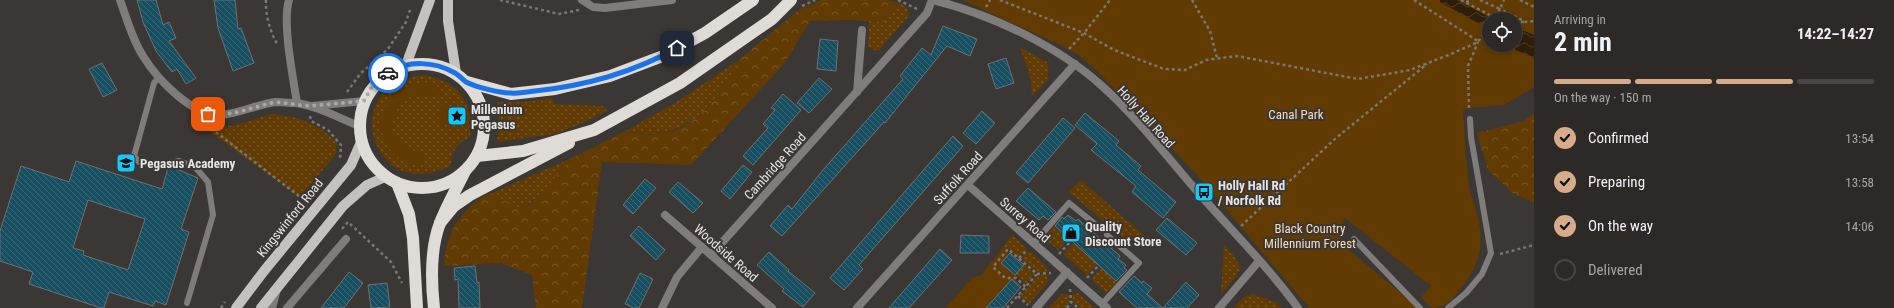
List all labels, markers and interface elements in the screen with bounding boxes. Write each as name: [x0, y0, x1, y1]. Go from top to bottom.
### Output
map controls: [1482, 12, 1522, 52]
button: locate: [1482, 12, 1522, 52]
text: Arriving in: [1554, 12, 1606, 27]
text: 14:22–14:27: [1797, 25, 1874, 43]
text: 2 min: [1554, 27, 1612, 57]
pin: [660, 31, 694, 65]
icon: home: [666, 37, 688, 59]
courier: [368, 53, 408, 93]
icon: car: [377, 62, 399, 84]
street label: Holly Hall Road: [1114, 83, 1178, 151]
text: On the way · 150 m: [1554, 90, 1651, 105]
pin: [191, 97, 225, 131]
place label: Millenium Pegasus: [471, 102, 523, 132]
icon: bag: [197, 103, 219, 125]
place icon: Millenium Pegasus: [446, 105, 468, 127]
park label: Canal Park: [1268, 107, 1324, 122]
icon: check: [1554, 127, 1576, 149]
street label: Cambridge Road: [741, 129, 809, 203]
text: Confirmed: [1588, 129, 1649, 147]
text: 13:54: [1845, 131, 1874, 146]
street label: Suffolk Road: [930, 149, 986, 207]
school or university icon: Pegasus Academy: [115, 152, 137, 174]
place label: Pegasus Academy: [140, 156, 236, 171]
icon: check: [1554, 171, 1576, 193]
text: Preparing: [1588, 173, 1645, 191]
text: 13:58: [1845, 175, 1874, 190]
street label: Kingswinford Road: [254, 176, 326, 260]
place label: Holly Hall Rd / Norfolk Rd: [1218, 178, 1285, 208]
bus stop icon: Holly Hall Rd / Norfolk Rd: [1193, 181, 1215, 203]
street label: Surrey Road: [997, 194, 1053, 246]
icon: check: [1554, 215, 1576, 237]
text: On the way: [1588, 217, 1653, 235]
place label: Quality Discount Store: [1085, 219, 1161, 249]
text: 14:06: [1845, 219, 1874, 234]
street label: Woodside Road: [691, 221, 761, 285]
park label: Black Country Millennium Forest: [1264, 221, 1356, 251]
shop icon: Quality Discount Store: [1060, 222, 1082, 244]
text: Delivered: [1588, 261, 1643, 279]

